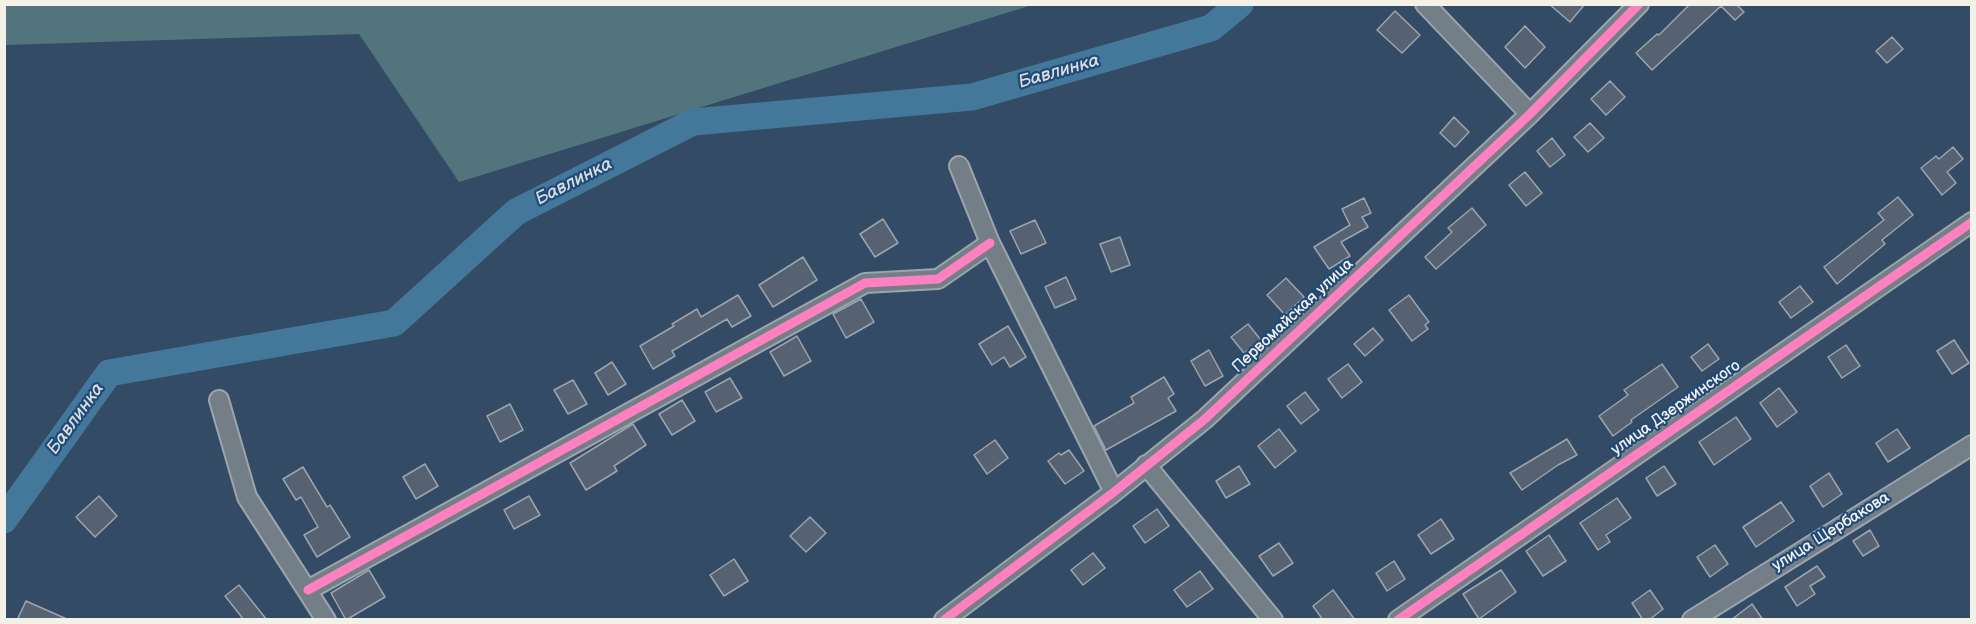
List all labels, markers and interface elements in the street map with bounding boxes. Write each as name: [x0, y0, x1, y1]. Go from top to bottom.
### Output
water label: Бавлинка: [1016, 50, 1102, 94]
water label: Бавлинка: [532, 153, 616, 211]
street label: Первомайская улица: [1228, 255, 1358, 377]
street label: улица Дзержинского: [1608, 356, 1744, 460]
water label: Бавлинка: [43, 379, 109, 459]
street label: улица Щербакова: [1769, 488, 1893, 576]

